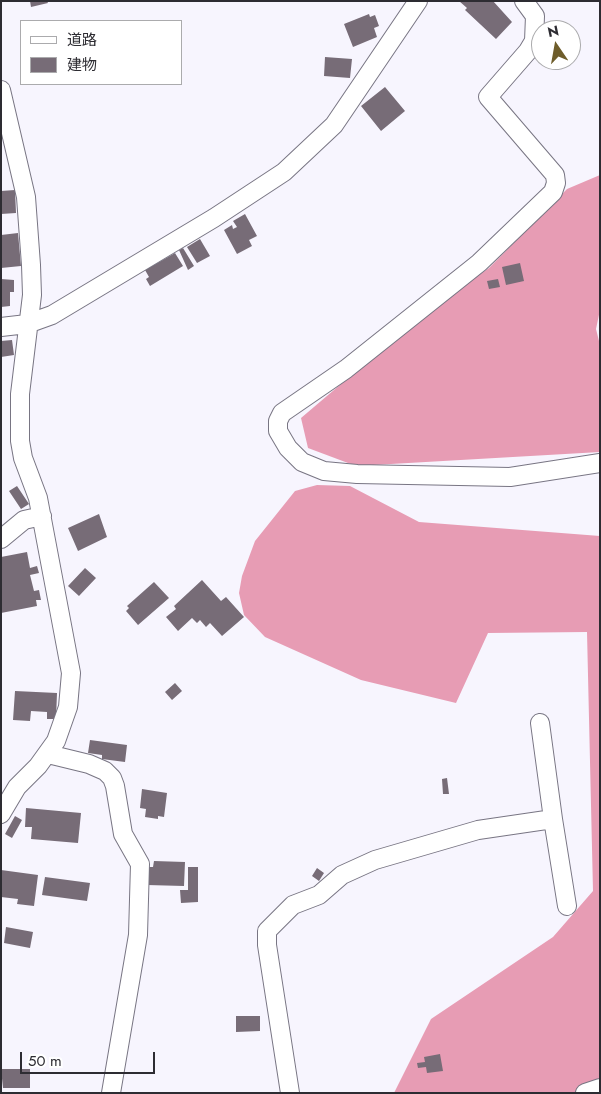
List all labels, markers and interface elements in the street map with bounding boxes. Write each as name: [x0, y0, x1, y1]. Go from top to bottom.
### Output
legend: [20, 20, 182, 85]
north arrow: [531, 20, 581, 70]
text: N: [546, 20, 561, 42]
text: 道路: [67, 29, 97, 51]
text: 建物: [67, 54, 97, 76]
scale bar: [22, 1042, 158, 1074]
text: 50 m: [28, 1050, 62, 1072]

